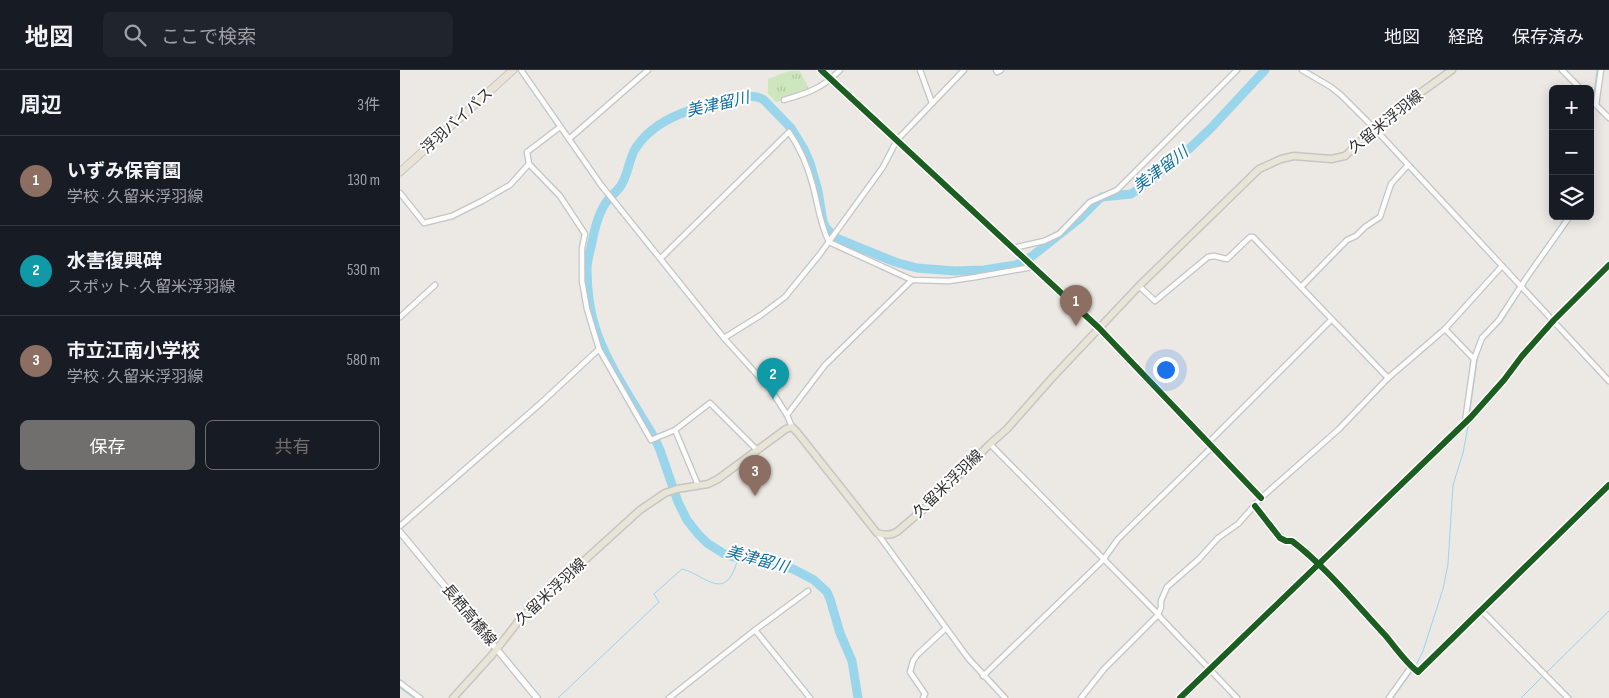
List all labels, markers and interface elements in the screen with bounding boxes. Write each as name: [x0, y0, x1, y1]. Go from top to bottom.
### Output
search box: [103, 12, 453, 57]
icon: search: [121, 21, 149, 49]
text: 地図: [25, 23, 73, 52]
text: ここで検索: [161, 26, 256, 49]
text: 地図: [1384, 27, 1420, 48]
text: 経路: [1448, 27, 1484, 48]
text: 保存済み: [1512, 27, 1584, 48]
street label: 浮羽バイパス: [417, 84, 497, 158]
map controls: [1549, 85, 1594, 220]
button: +: [1549, 85, 1594, 130]
street label: 久留米浮羽線: [1345, 86, 1427, 158]
water label: 美津留川: [685, 88, 753, 121]
text: 周辺: [20, 93, 62, 118]
text: 3件: [357, 96, 380, 115]
button: −: [1549, 130, 1594, 175]
water label: 美津留川: [1130, 142, 1194, 197]
text: いずみ保育園: [67, 160, 181, 183]
text: 1: [33, 171, 39, 190]
text: 130 m: [348, 171, 380, 190]
button: layers: [1549, 175, 1594, 220]
text: 学校 · 久留米浮羽線: [67, 188, 203, 207]
text: 水害復興碑: [67, 250, 162, 273]
text: 2: [32, 261, 40, 280]
text: 530 m: [347, 261, 380, 280]
text: スポット · 久留米浮羽線: [67, 278, 235, 297]
pin: 1: [1060, 285, 1092, 326]
text: 市立江南小学校: [67, 340, 200, 363]
text: 3: [32, 351, 40, 370]
text: 580 m: [347, 351, 380, 370]
your location: [1153, 357, 1179, 383]
pin: 2: [757, 358, 789, 399]
text: 学校 · 久留米浮羽線: [67, 368, 203, 387]
button: 保存: [20, 420, 195, 470]
button: 共有: [205, 420, 380, 470]
street label: 久留米浮羽線: [909, 446, 987, 522]
pin: 3: [739, 455, 771, 496]
water label: 美津留川: [724, 543, 792, 578]
street label: 久留米浮羽線: [512, 554, 590, 630]
street label: 長栖高橋線: [438, 580, 500, 650]

